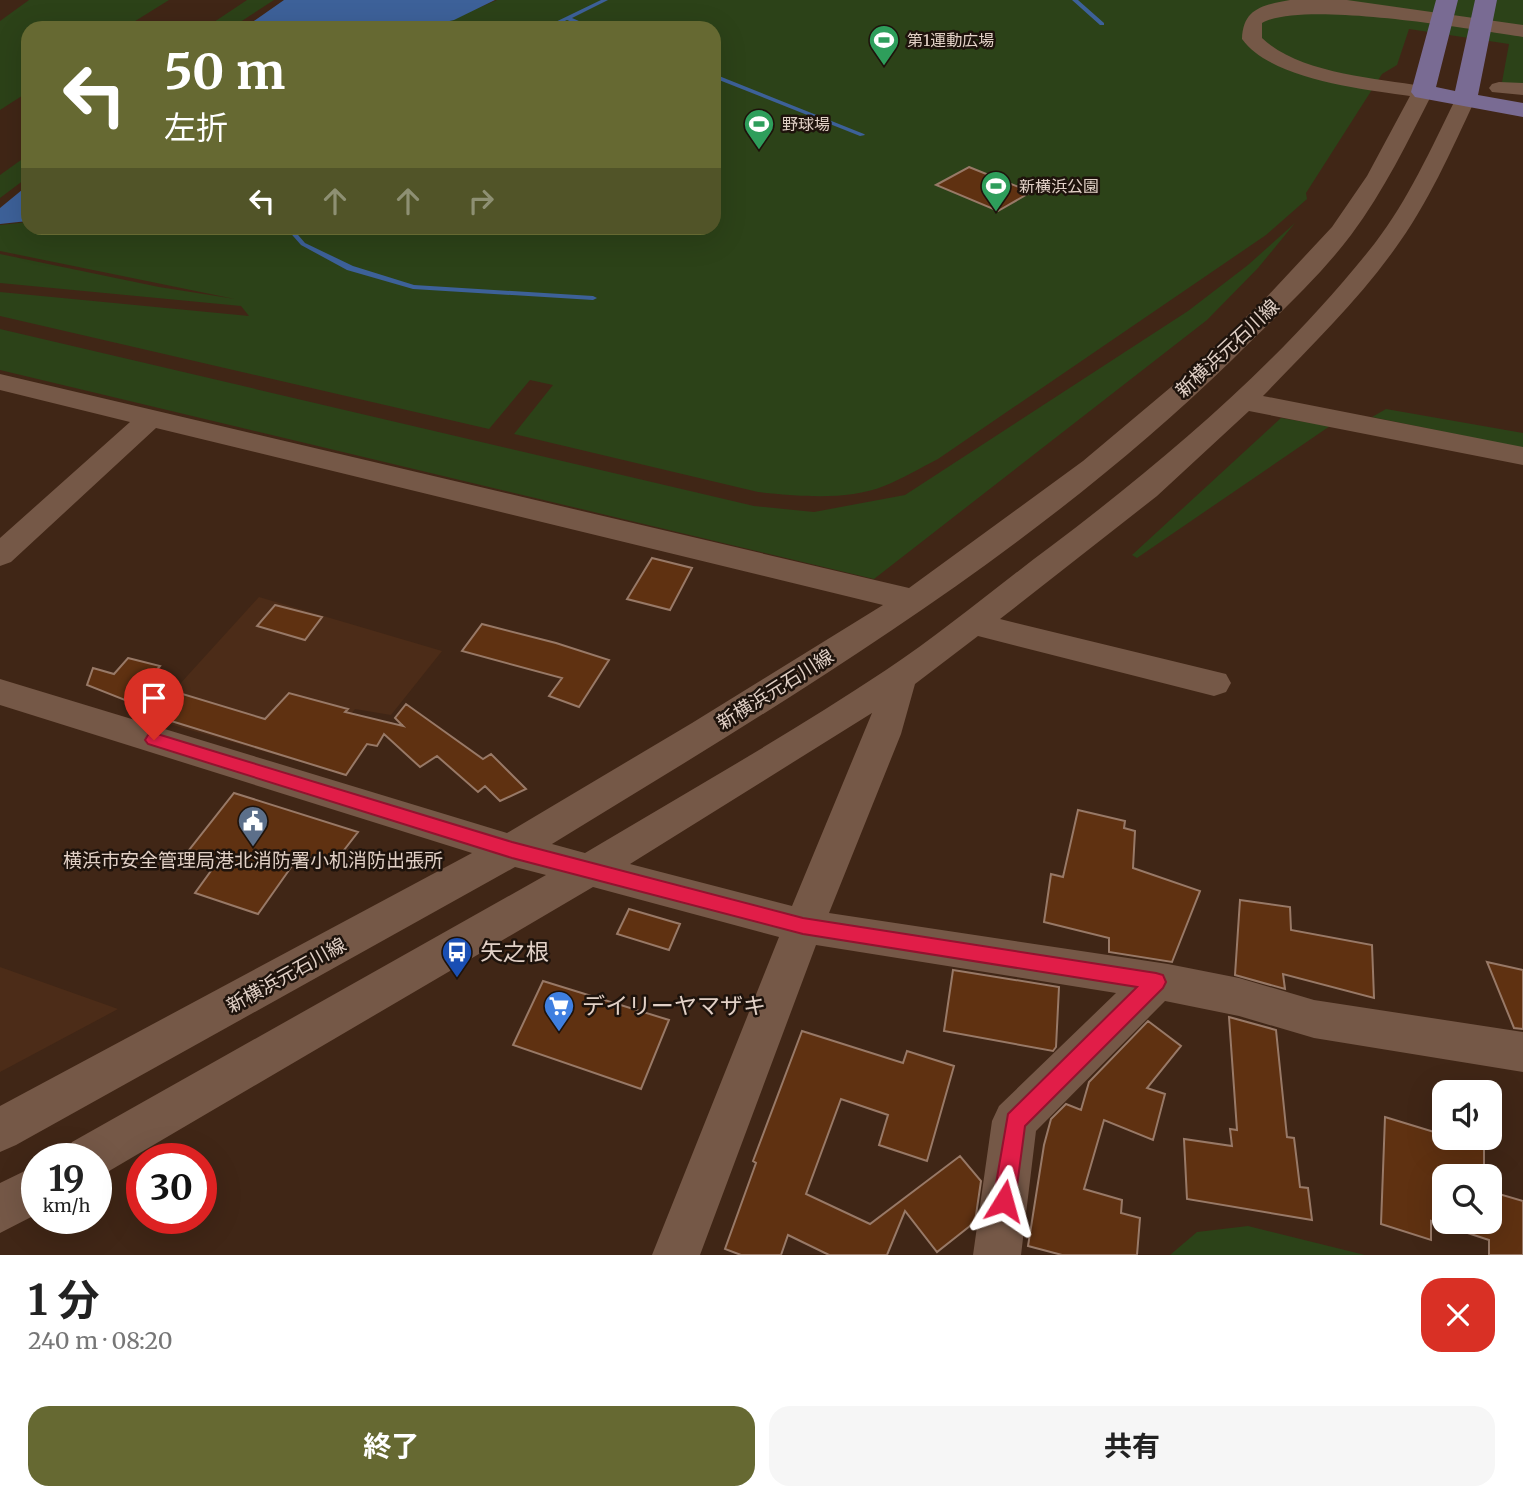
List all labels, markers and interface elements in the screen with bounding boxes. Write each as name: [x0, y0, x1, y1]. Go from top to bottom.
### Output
sports icon: 第1運動広場: [867, 23, 901, 67]
place label: 第1運動広場: [907, 30, 994, 50]
text: 50 m: [164, 41, 285, 102]
icon: left: [49, 49, 140, 140]
sports icon: 野球場: [742, 107, 776, 151]
text: 左折: [164, 108, 228, 148]
place label: 野球場: [782, 114, 830, 134]
sports icon: 新横浜公園: [979, 169, 1013, 213]
place label: 新横浜公園: [1019, 176, 1099, 196]
icon: left: [243, 182, 281, 220]
icon: ahead: [316, 182, 354, 220]
icon: ahead: [389, 182, 427, 220]
icon: right: [462, 182, 500, 220]
street label: 新横浜元石川線: [1170, 294, 1284, 402]
street label: 新横浜元石川線: [712, 644, 838, 734]
pin: [124, 668, 184, 740]
icon: arrive: [135, 679, 173, 717]
public building icon: 横浜市安全管理局港北消防署小机消防出張所: [236, 804, 270, 848]
place label: 横浜市安全管理局港北消防署小机消防出張所: [63, 848, 443, 872]
street label: 新横浜元石川線: [222, 932, 350, 1018]
bus stop icon: 矢之根: [440, 935, 474, 979]
place label: 矢之根: [480, 937, 549, 966]
supermarket icon: デイリーヤマザキ: [542, 989, 576, 1033]
place label: デイリーヤマザキ: [582, 991, 766, 1020]
map controls: [1432, 1080, 1502, 1234]
button: sound: [1432, 1080, 1502, 1150]
speed limit sign: 30: [126, 1143, 217, 1234]
text: 19: [48, 1157, 85, 1201]
position arrow: [967, 1164, 1041, 1238]
button: search: [1432, 1164, 1502, 1234]
text: km/h: [43, 1194, 90, 1217]
text: 1 分: [28, 1274, 99, 1326]
button: close: [1421, 1278, 1495, 1352]
text: 240 m · 08:20: [28, 1326, 173, 1355]
button: 終了: [28, 1406, 755, 1486]
button: 共有: [769, 1406, 1495, 1486]

